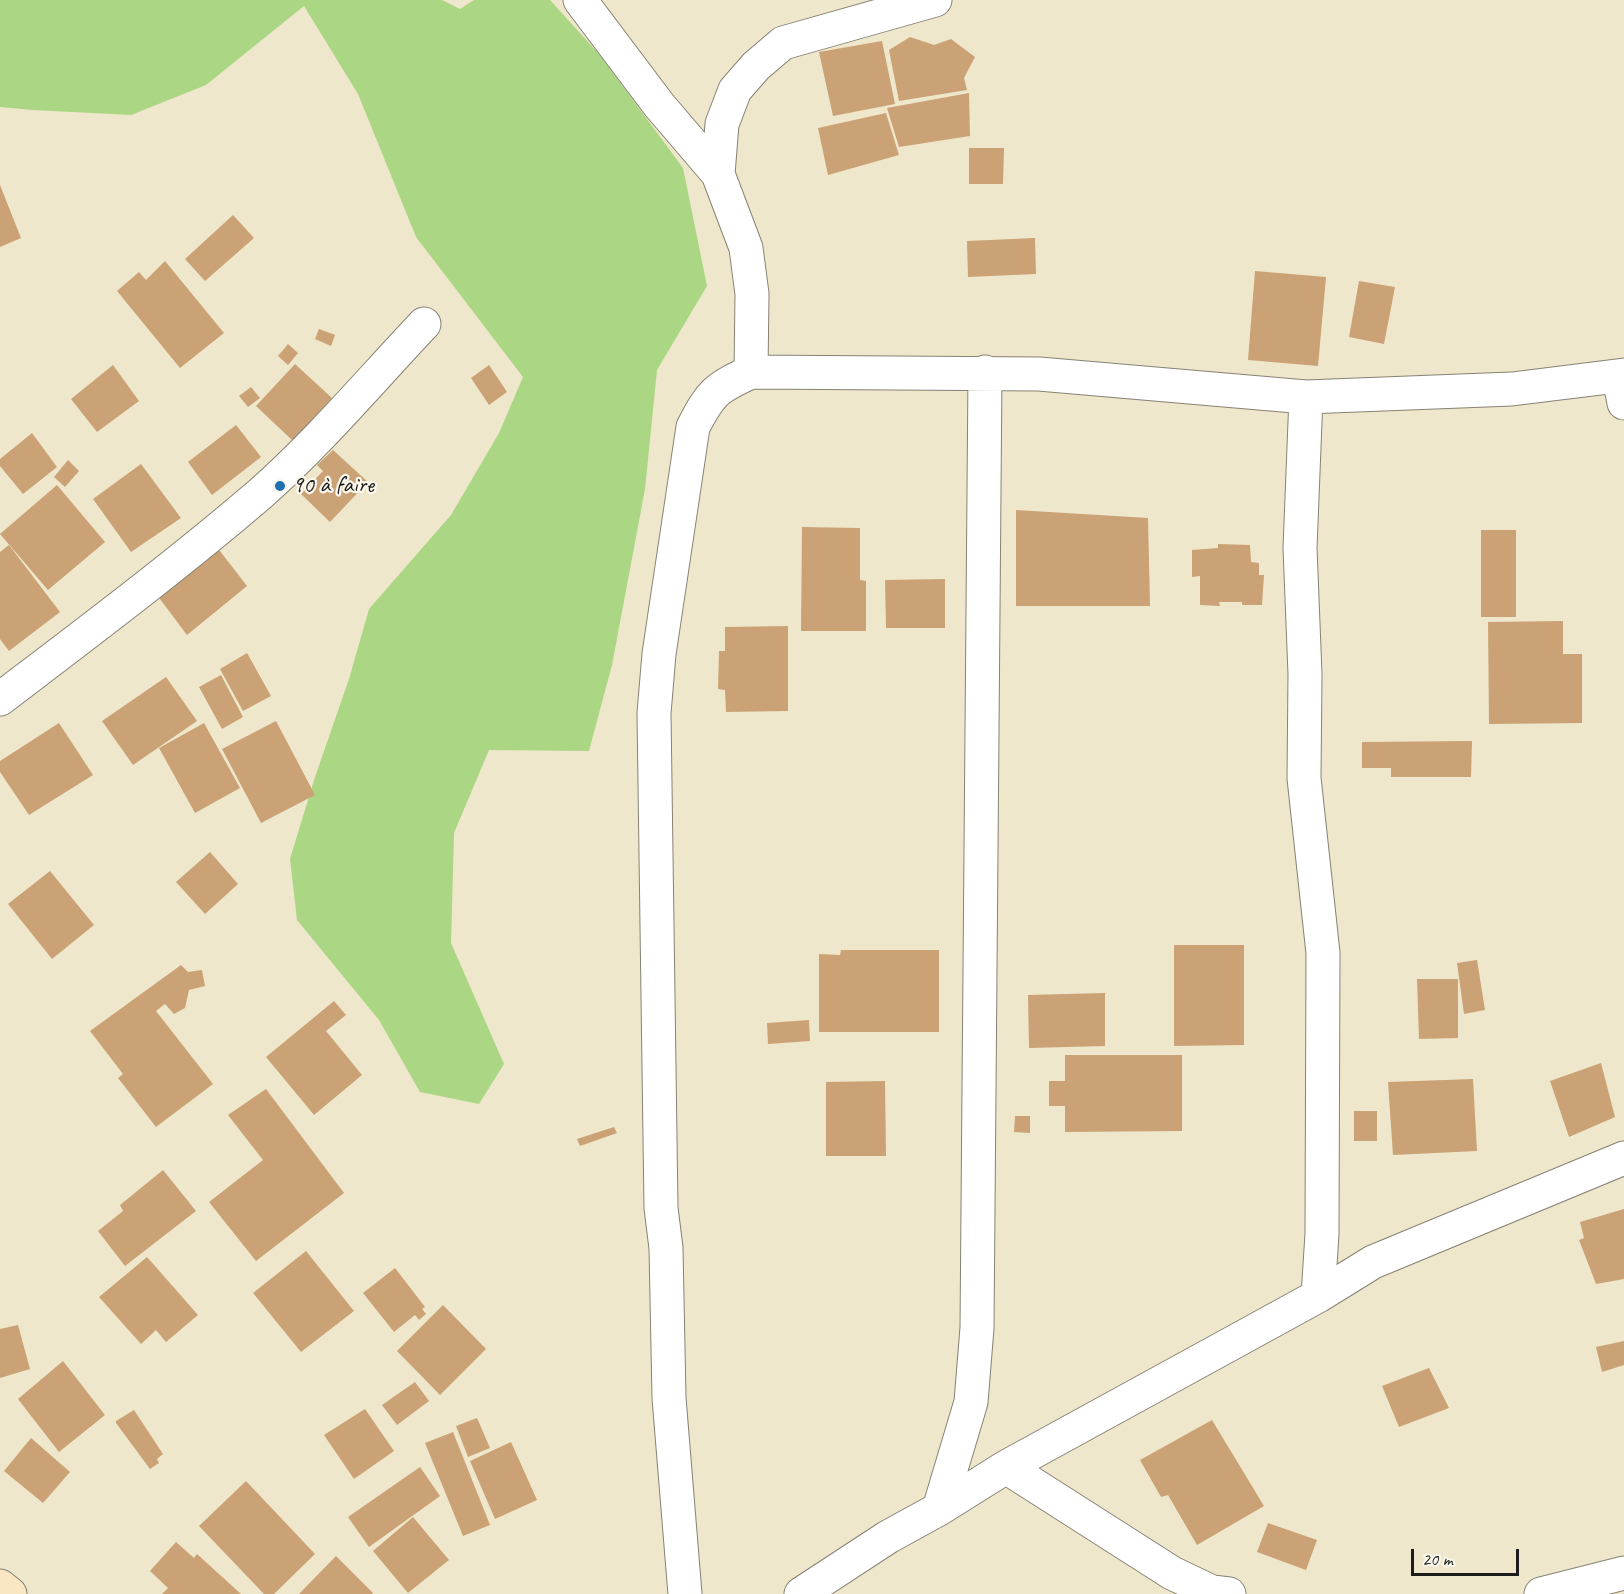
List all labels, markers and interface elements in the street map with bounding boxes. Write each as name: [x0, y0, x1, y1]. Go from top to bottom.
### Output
place label: 90 à faire: [292, 472, 374, 500]
marker: 90 à faire: [273, 479, 287, 493]
scale bar: [1414, 1537, 1522, 1575]
text: 20 m: [1422, 1548, 1453, 1570]

